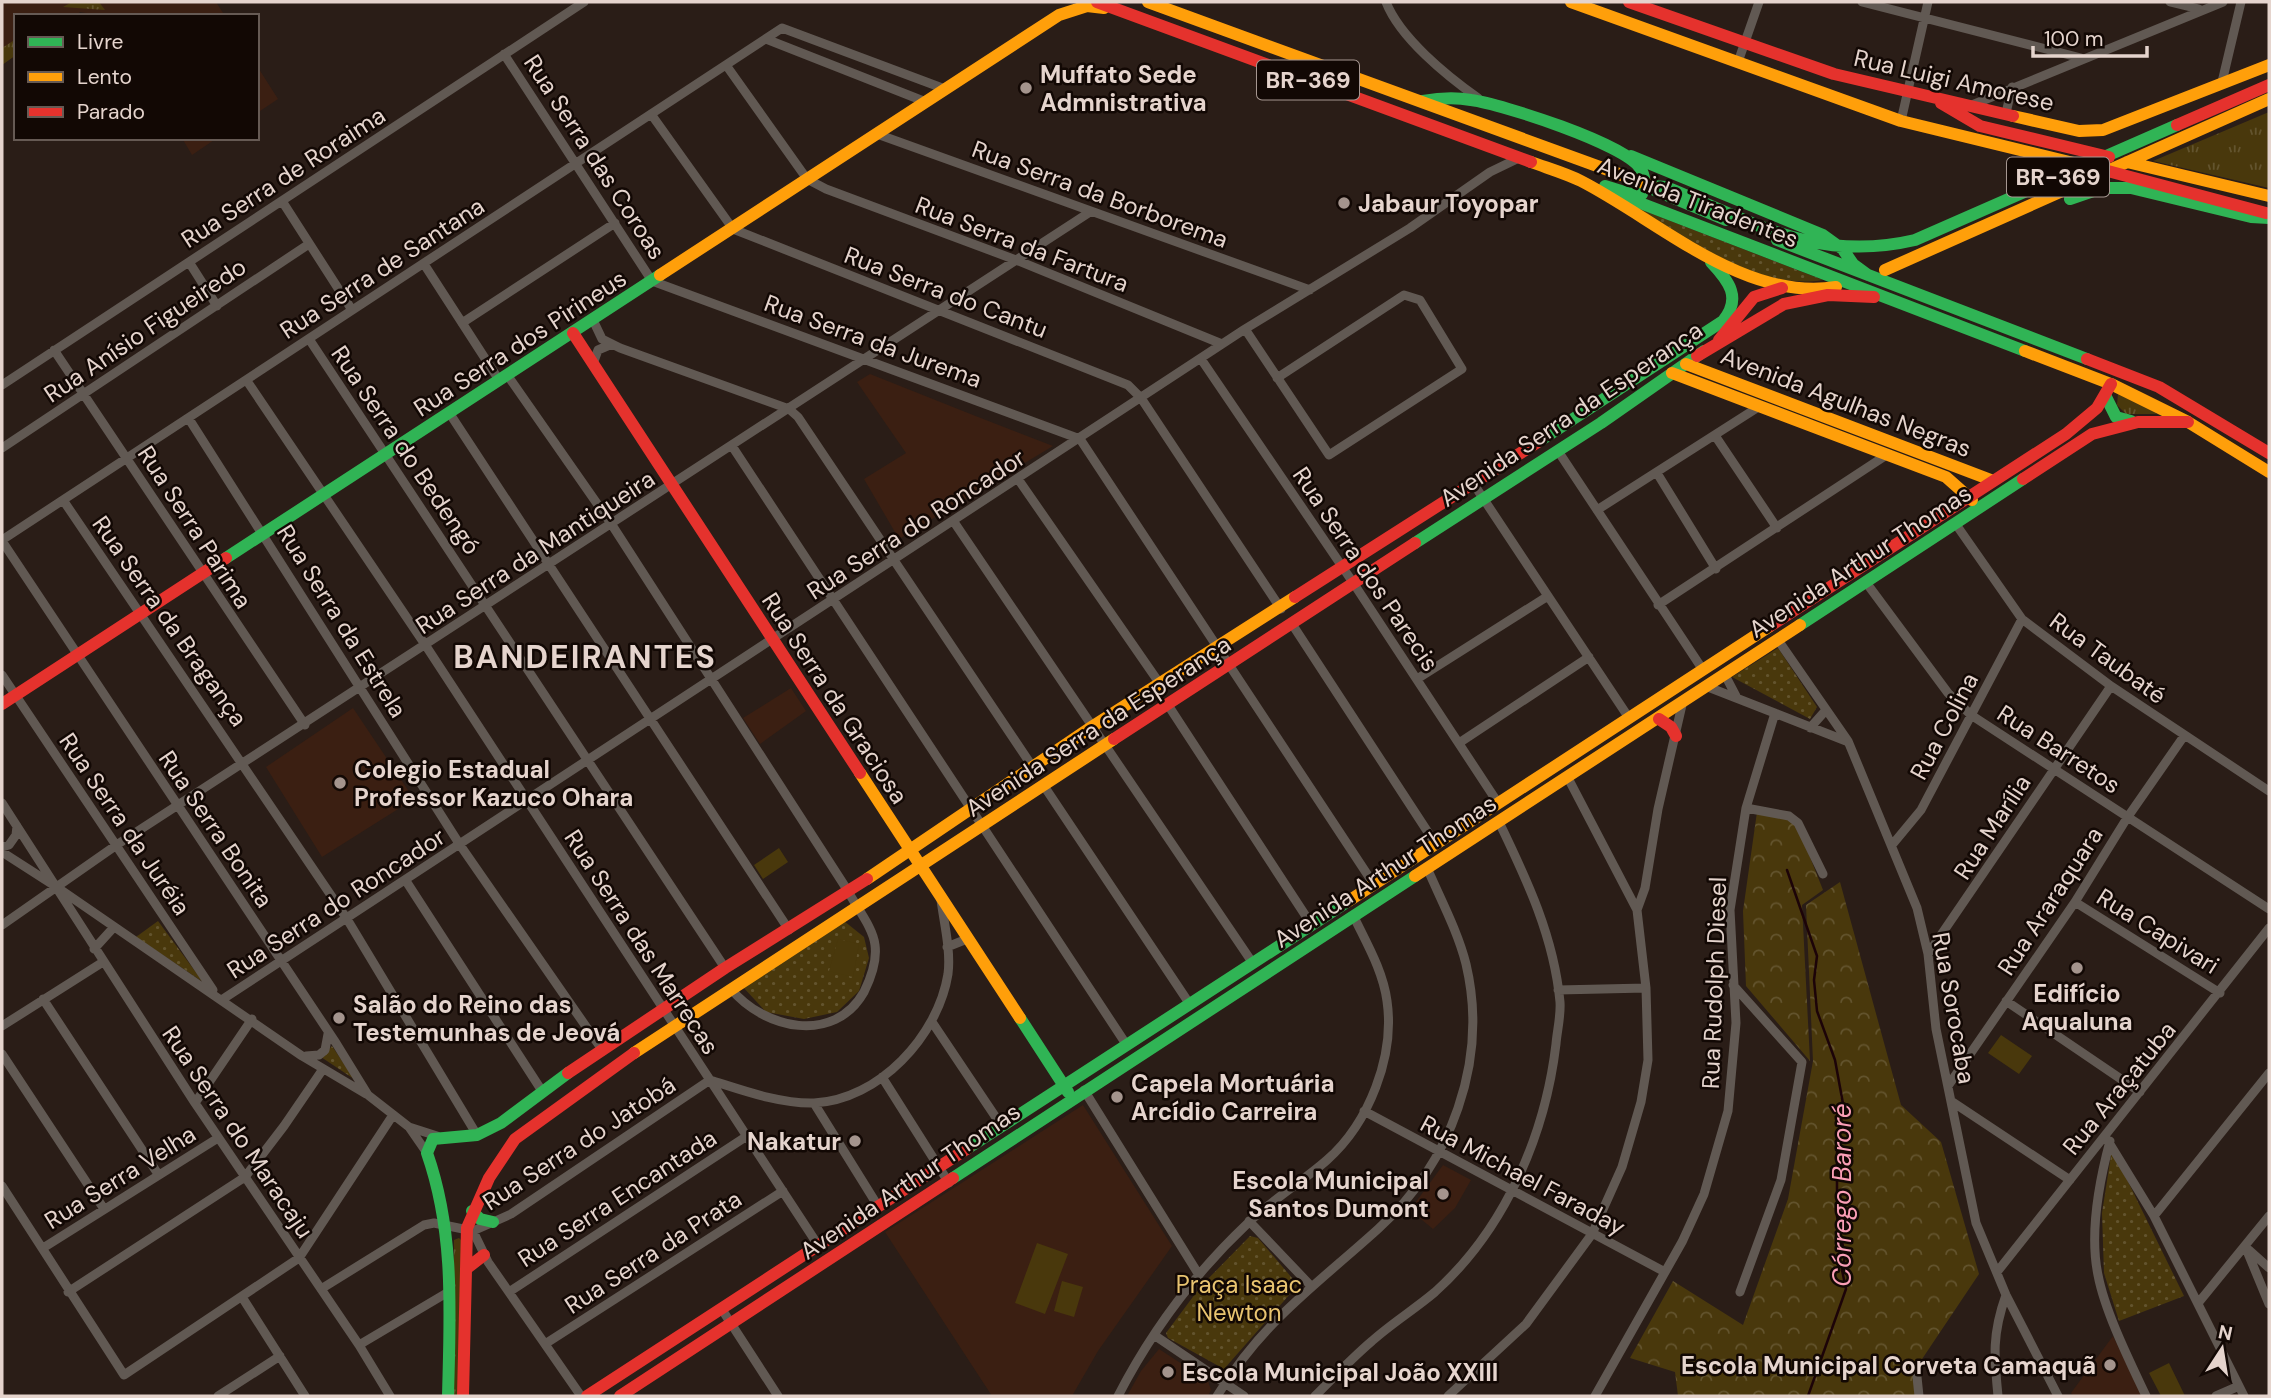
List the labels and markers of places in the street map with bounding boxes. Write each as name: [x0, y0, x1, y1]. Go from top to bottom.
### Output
place label: Muffato Sede Admnistrativa: [1040, 59, 1207, 118]
marker: Muffato Sede Admnistrativa: [1018, 80, 1034, 96]
place label: Jabaur Toyopar: [1358, 188, 1539, 219]
marker: Jabaur Toyopar: [1336, 195, 1352, 211]
place label: Colegio Estadual Professor Kazuco Ohara: [354, 754, 633, 813]
marker: Colegio Estadual Professor Kazuco Ohara: [332, 775, 348, 791]
marker: Edifício Aqualuna: [2069, 960, 2085, 976]
place label: Edifício Aqualuna: [2021, 978, 2133, 1037]
place label: Salão do Reino das Testemunhas de Jeová: [353, 989, 620, 1048]
marker: Salão do Reino das Testemunhas de Jeová: [331, 1010, 347, 1026]
place label: Capela Mortuária Arcídio Carreira: [1131, 1068, 1334, 1127]
marker: Capela Mortuária Arcídio Carreira: [1109, 1089, 1125, 1105]
place label: Nakatur: [747, 1126, 841, 1157]
marker: Nakatur: [847, 1133, 863, 1149]
place label: Escola Municipal Santos Dumont: [1232, 1165, 1429, 1224]
marker: Escola Municipal Santos Dumont: [1435, 1186, 1451, 1202]
place label: Escola Municipal Corveta Camaquã: [1681, 1350, 2096, 1381]
place label: Escola Municipal João XXIII: [1182, 1357, 1498, 1388]
marker: Escola Municipal Corveta Camaquã: [2102, 1357, 2118, 1373]
marker: Escola Municipal João XXIII: [1160, 1364, 1176, 1380]

